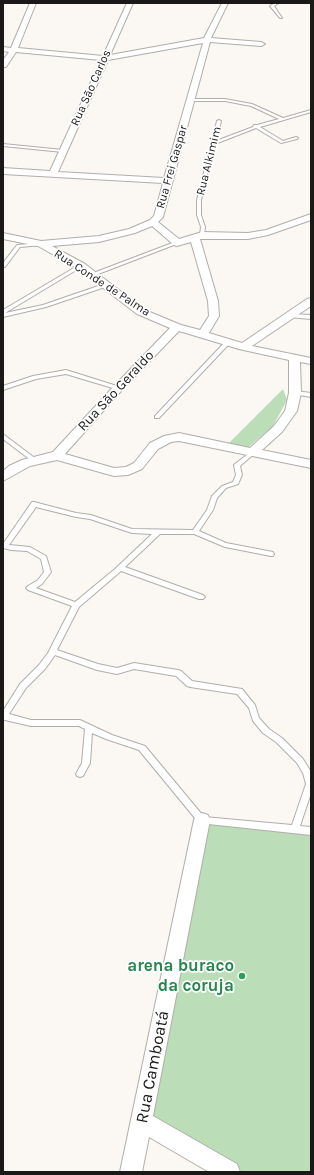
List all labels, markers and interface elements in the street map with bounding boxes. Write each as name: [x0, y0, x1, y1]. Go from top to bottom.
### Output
street label: Rua São Carlos: [68, 48, 114, 128]
street label: Rua Frei Gaspar: [153, 124, 191, 210]
street label: Rua Alkimim: [193, 125, 225, 197]
street label: Rua Conde de Palma: [51, 246, 153, 320]
street label: Rua São Geraldo: [74, 347, 158, 435]
place label: arena buraco da coruja: [127, 956, 234, 996]
marker: arena buraco da coruja: [237, 971, 247, 981]
street label: Rua Camboatá: [132, 1009, 174, 1125]

